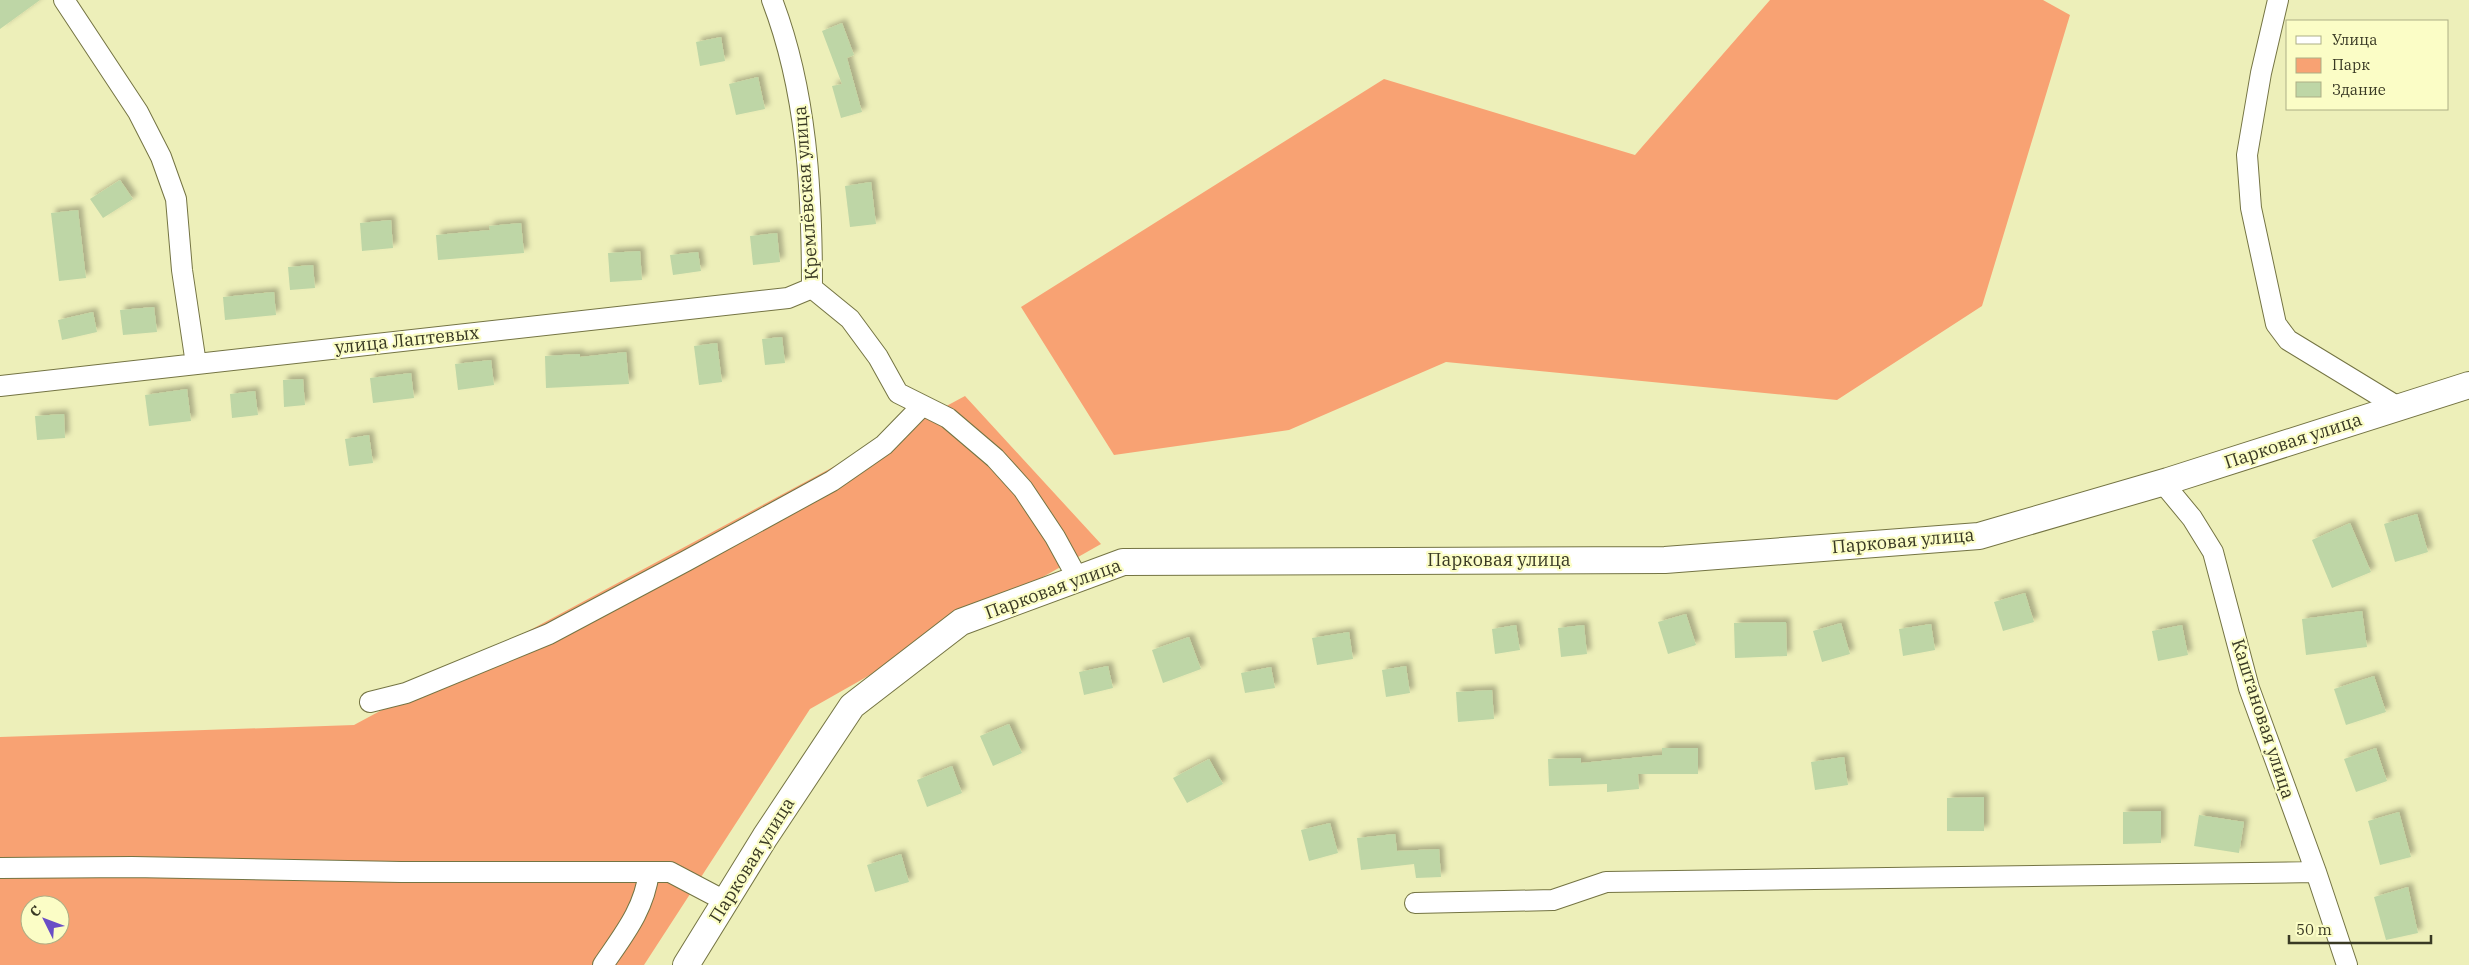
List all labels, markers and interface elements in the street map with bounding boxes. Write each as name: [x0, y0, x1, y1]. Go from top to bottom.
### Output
legend: [2286, 20, 2449, 110]
text: Улица: [2332, 30, 2377, 49]
text: Парк: [2332, 55, 2370, 74]
text: Здание: [2332, 80, 2386, 99]
street label: Кремлёвская улица: [788, 105, 823, 281]
street label: улица Лаптевых: [334, 320, 480, 359]
street label: Парковая улица: [2221, 407, 2365, 474]
street label: Парковая улица: [1831, 523, 1976, 558]
street label: Парковая улица: [1427, 548, 1571, 571]
street label: Парковая улица: [982, 553, 1124, 624]
street label: Каштановая улица: [2227, 636, 2300, 802]
street label: Парковая улица: [704, 793, 799, 927]
north arrow: [20, 895, 70, 945]
text: С: [26, 902, 45, 921]
scale bar: [2289, 912, 2432, 944]
text: 50 m: [2296, 920, 2332, 939]

